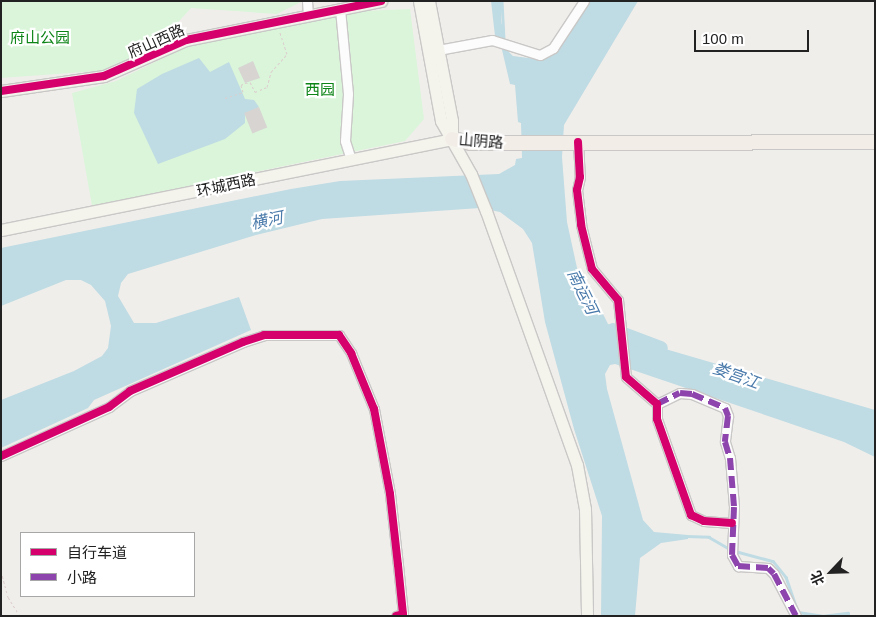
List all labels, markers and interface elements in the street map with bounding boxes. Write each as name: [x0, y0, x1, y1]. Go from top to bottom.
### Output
scale bar: [696, 20, 811, 52]
street label: 府山西路: [125, 21, 187, 61]
park label: 府山公园: [10, 29, 70, 47]
text: 100 m: [702, 30, 744, 47]
park label: 西园: [305, 81, 335, 99]
street label: 山阴路: [458, 130, 504, 152]
street label: 环城西路: [195, 170, 257, 200]
water label: 横河: [249, 208, 285, 234]
water label: 南运河: [563, 266, 601, 318]
water label: 娄宫江: [710, 359, 762, 393]
legend: [20, 532, 195, 597]
text: 自行车道: [67, 544, 127, 561]
north arrow: [806, 547, 856, 597]
text: 北: [807, 568, 827, 588]
text: 小路: [67, 569, 97, 586]

